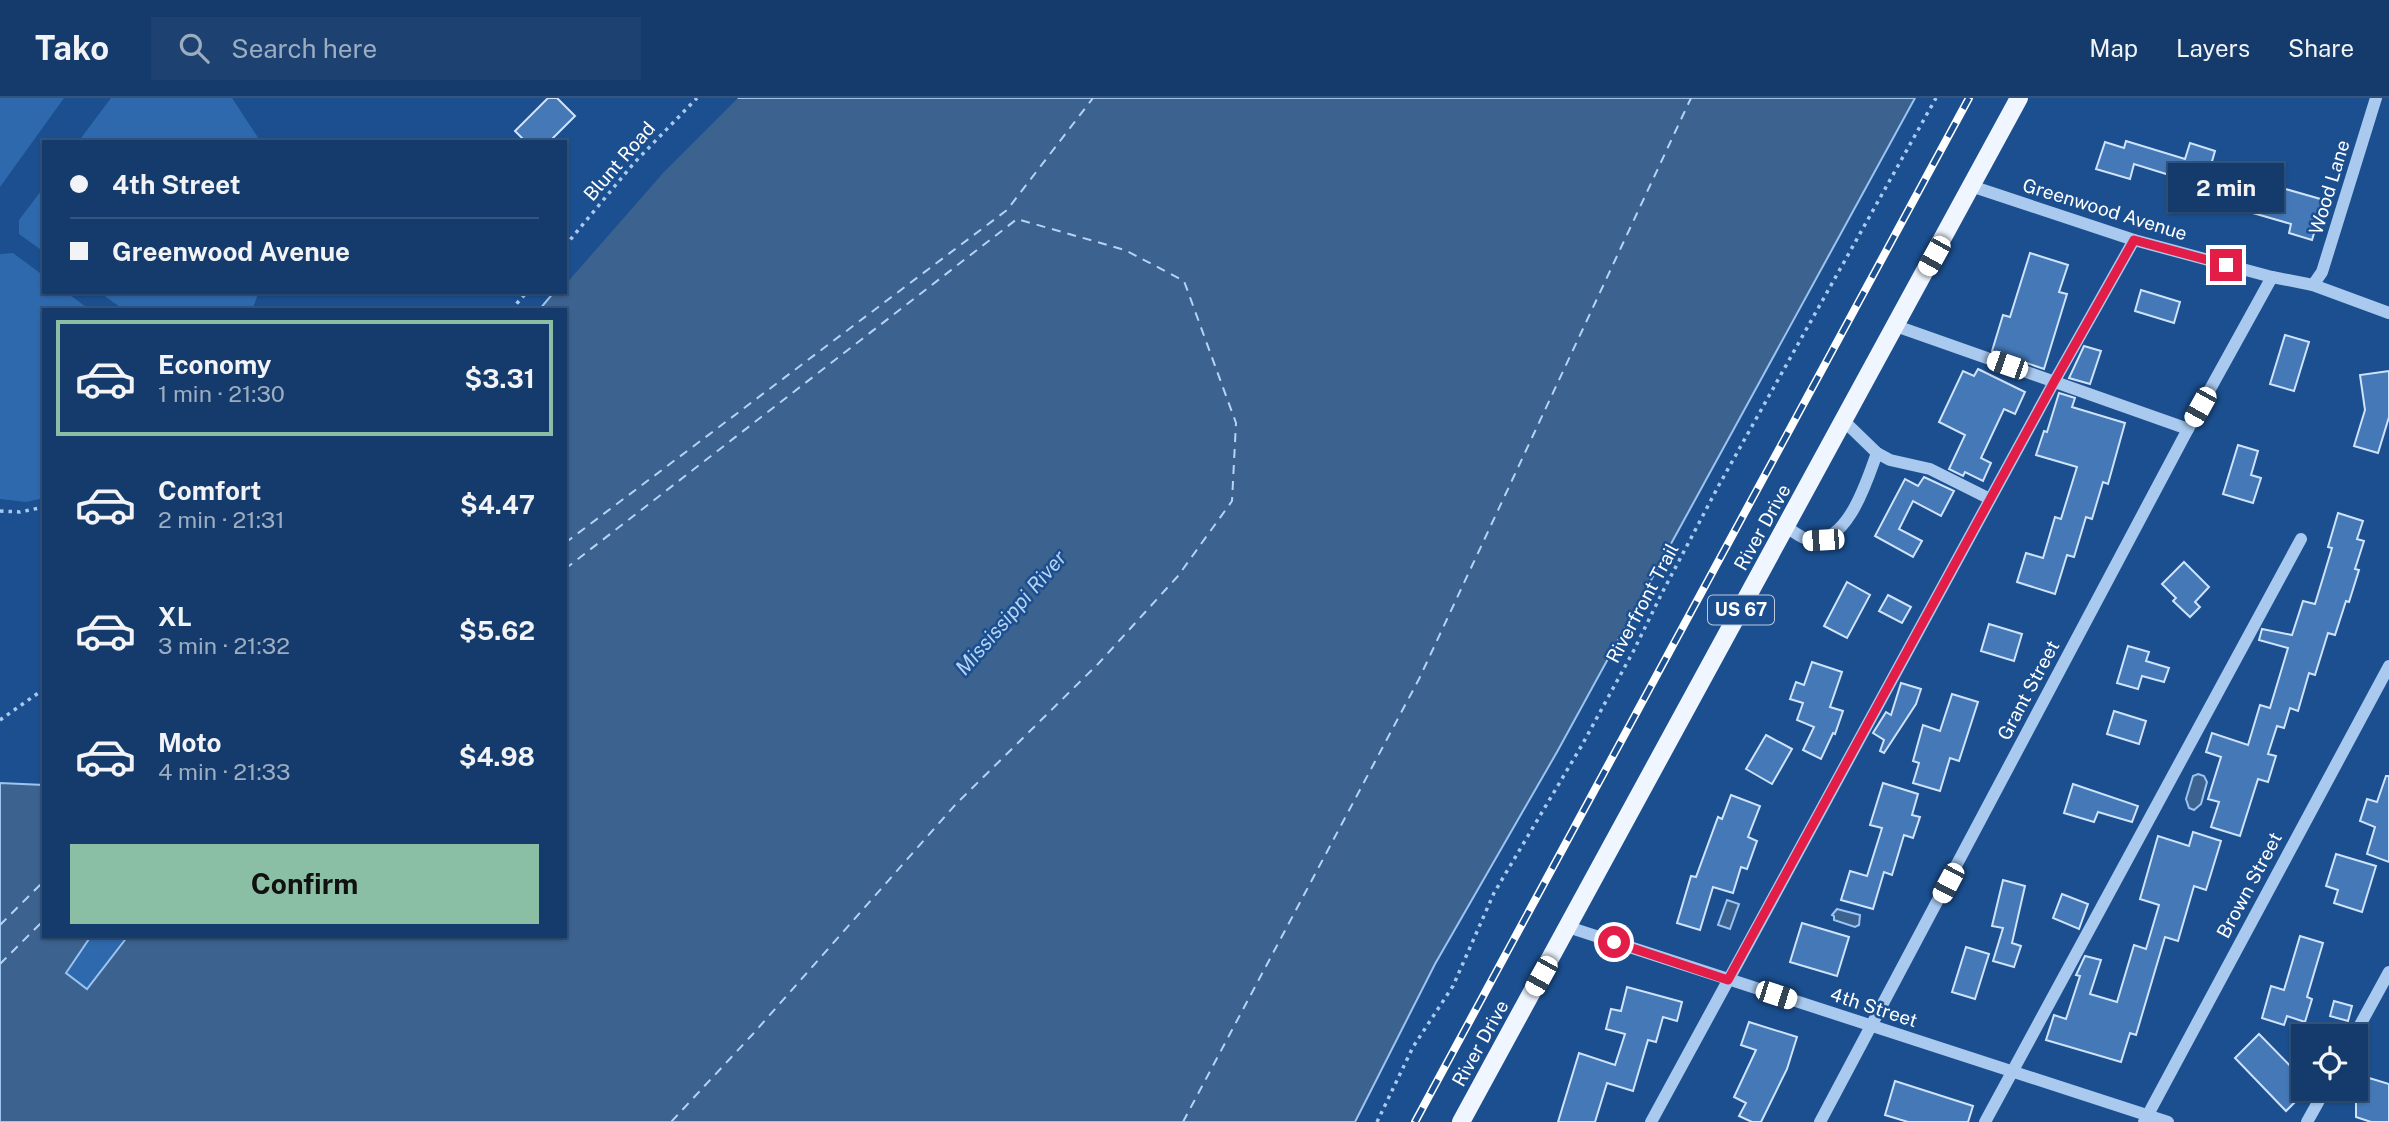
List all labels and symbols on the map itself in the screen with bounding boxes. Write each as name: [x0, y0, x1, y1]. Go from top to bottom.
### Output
street label: Blunt Road: [579, 117, 659, 205]
street label: Wood Lane: [2304, 137, 2354, 237]
callout: 2 min: [2168, 164, 2284, 212]
street label: Greenwood Avenue: [2020, 174, 2190, 244]
car: [1915, 233, 1954, 279]
route end: [2210, 249, 2242, 281]
car: [1984, 348, 2031, 382]
car: [2181, 384, 2220, 430]
street label: River Drive: [1729, 480, 1795, 574]
car: [1802, 528, 1845, 552]
street label: Riverfront Trail: [1601, 540, 1683, 666]
water label: Mississippi River: [950, 545, 1072, 680]
road number: US 67: [1708, 596, 1774, 624]
street label: Grant Street: [1993, 636, 2063, 744]
street label: Brown Street: [2212, 828, 2286, 942]
car: [1929, 860, 1968, 906]
route start: [1598, 926, 1630, 958]
car: [1522, 953, 1561, 999]
car: [1753, 979, 1800, 1011]
street label: 4th Street: [1828, 983, 1920, 1031]
street label: River Drive: [1447, 996, 1513, 1090]

